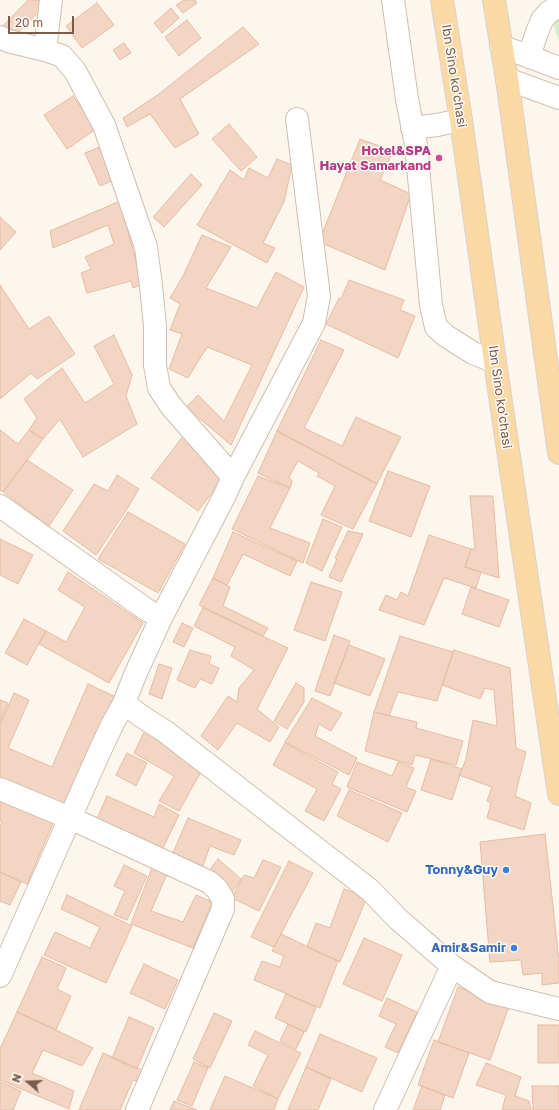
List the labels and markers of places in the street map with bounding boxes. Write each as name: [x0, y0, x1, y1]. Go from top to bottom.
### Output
place label: Hotel&SPA Hayat Samarkand: [319, 143, 431, 174]
marker: Hotel&SPA Hayat Samarkand: [434, 153, 444, 163]
place label: Tonny&Guy: [425, 862, 498, 878]
marker: Tonny&Guy: [501, 865, 511, 875]
place label: Amir&Samir: [431, 940, 506, 956]
marker: Amir&Samir: [509, 943, 519, 953]

